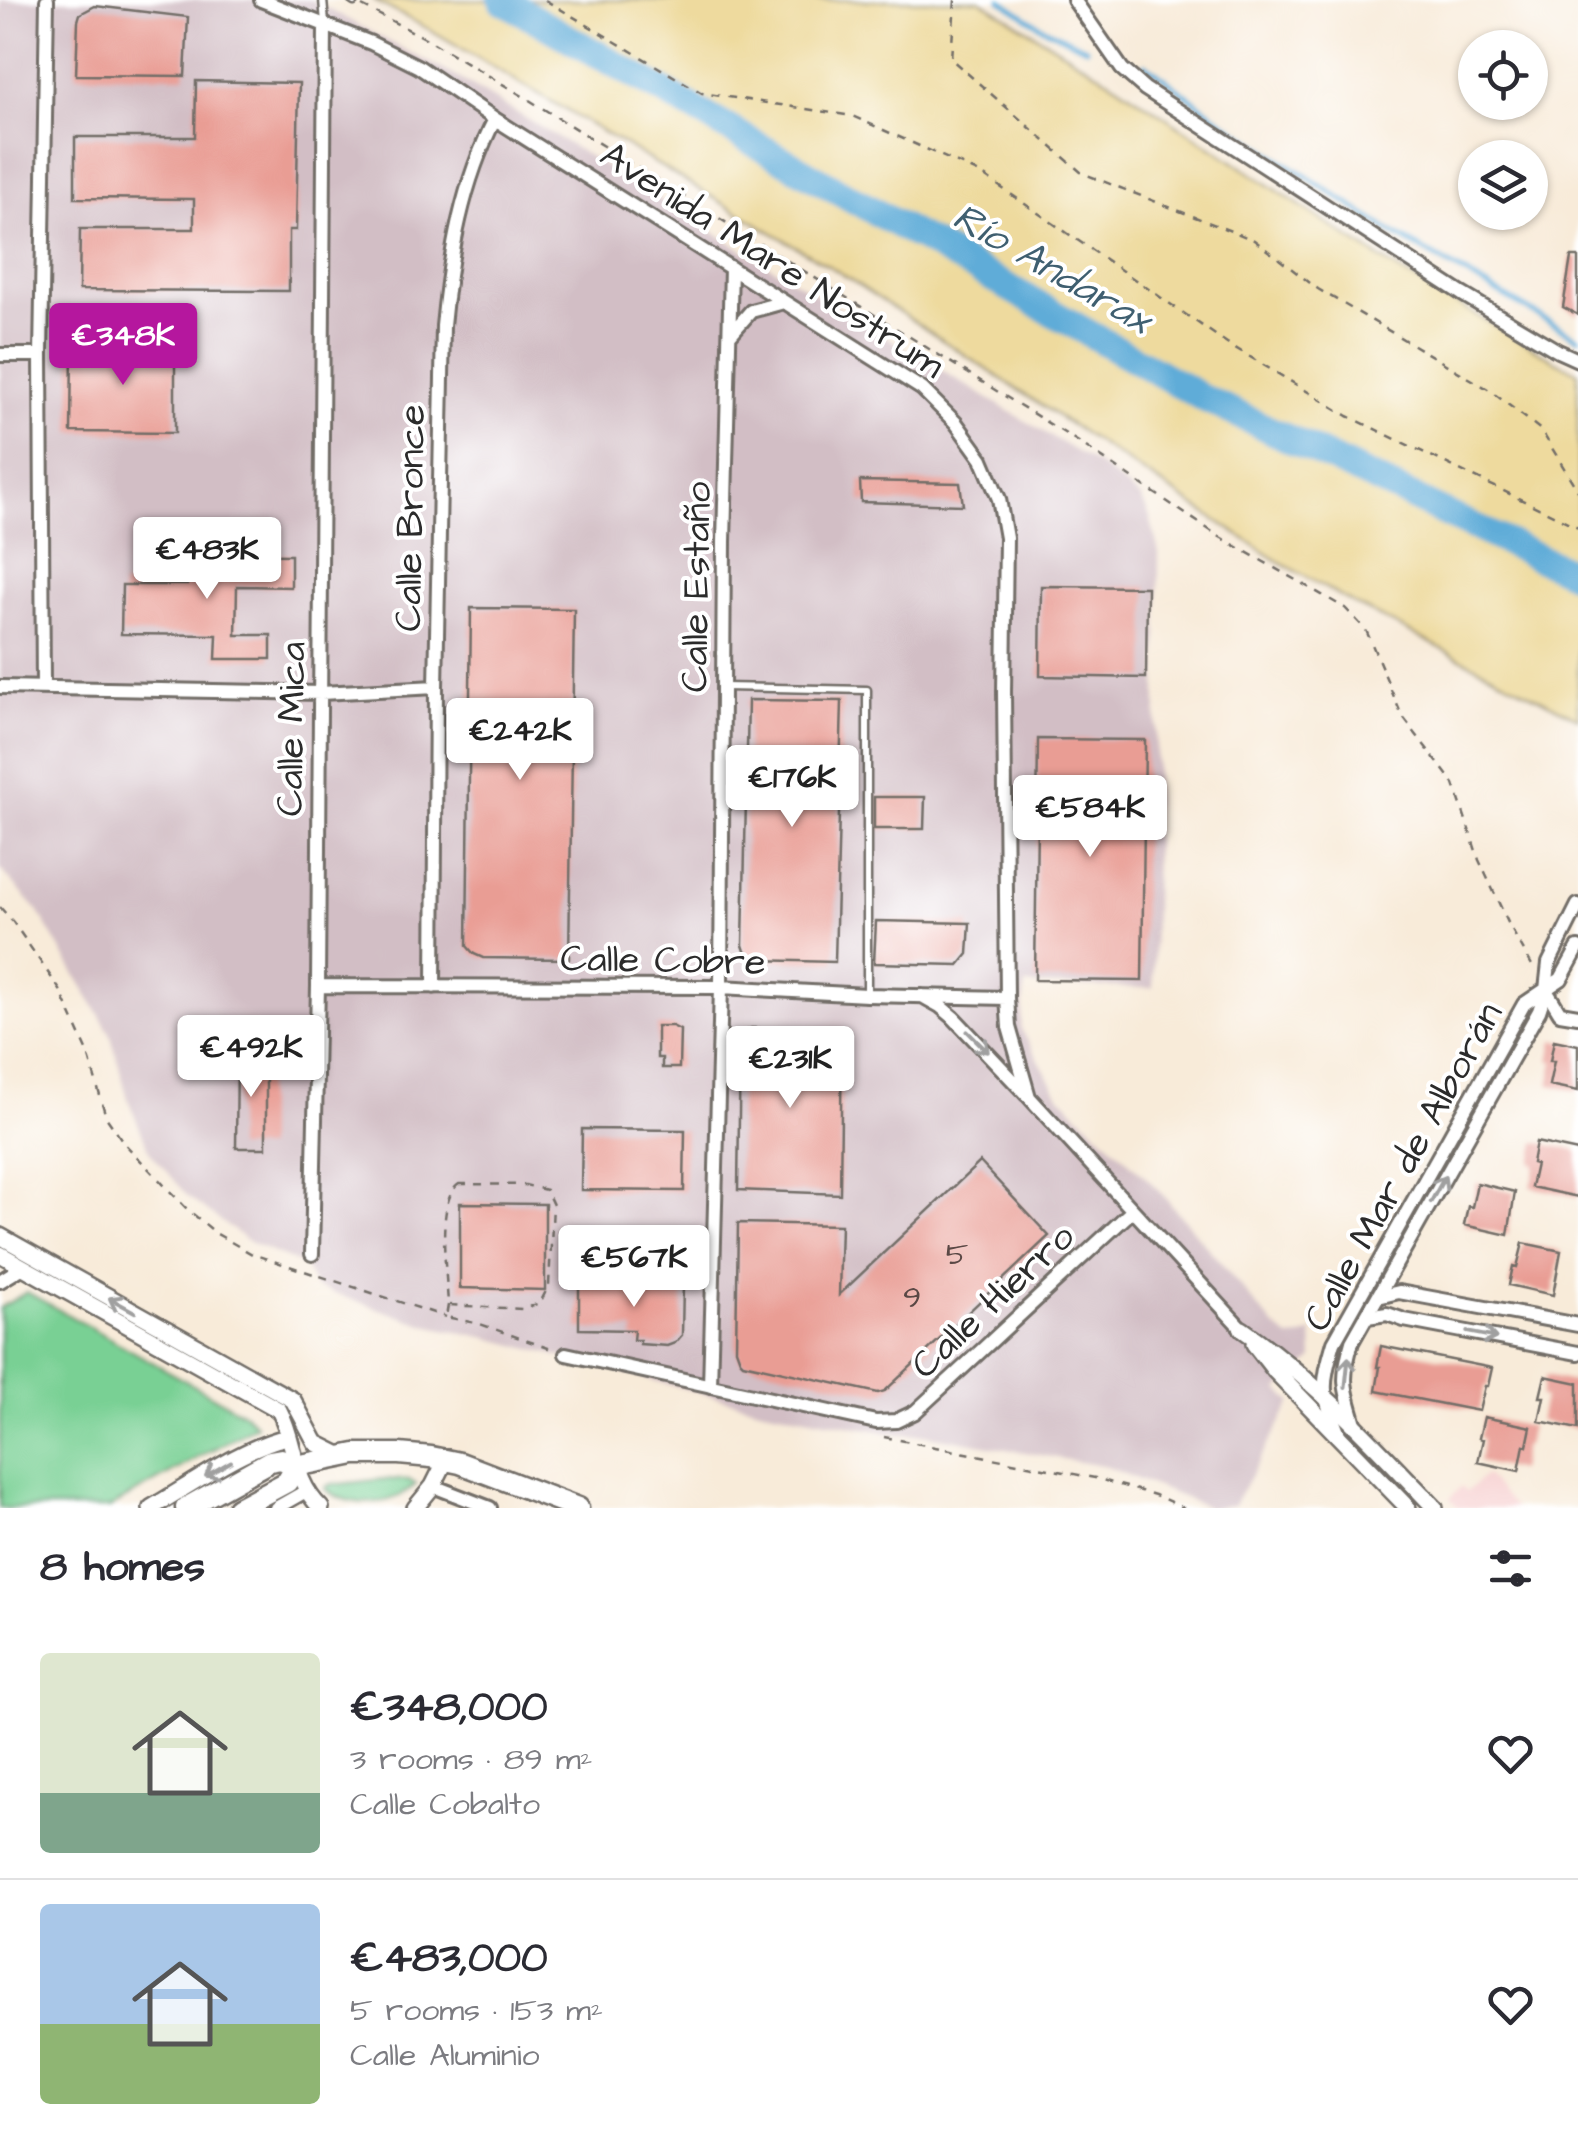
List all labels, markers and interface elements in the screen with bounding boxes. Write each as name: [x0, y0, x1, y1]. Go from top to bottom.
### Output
map controls: [1458, 30, 1548, 230]
button: locate: [1458, 30, 1548, 120]
street label: Avenida Mare Nostrum: [590, 130, 954, 392]
button: layers: [1458, 140, 1548, 230]
water label: Río Andarax: [942, 190, 1164, 350]
pin: €348K: [53, 303, 193, 388]
text: €348K: [71, 313, 175, 358]
street label: Calle Bronce: [383, 404, 439, 632]
street label: Calle Estaño: [669, 481, 725, 693]
pin: €483K: [137, 517, 277, 602]
text: €483K: [155, 527, 259, 572]
street label: Calle Mica: [264, 641, 320, 817]
pin: €242K: [450, 698, 590, 783]
text: €242K: [468, 708, 572, 753]
pin: €176K: [722, 745, 862, 830]
text: €176K: [748, 755, 836, 800]
pin: €584K: [1020, 775, 1160, 860]
text: €584K: [1035, 785, 1145, 830]
street label: Calle Cobre: [560, 933, 766, 989]
street label: Calle Mar de Alborán: [1292, 993, 1516, 1341]
pin: €492K: [181, 1015, 321, 1100]
text: €492K: [199, 1025, 303, 1070]
pin: €231K: [720, 1026, 860, 1111]
one-way arrow: [966, 1030, 990, 1054]
text: €231K: [748, 1036, 832, 1081]
one-way arrow: [1428, 1176, 1448, 1204]
street label: Calle Hierro: [900, 1212, 1087, 1391]
pin: €567K: [564, 1225, 704, 1310]
house number: 5: [946, 1232, 969, 1277]
text: €567K: [580, 1235, 688, 1280]
house number: 9: [903, 1275, 921, 1320]
one-way arrow: [108, 1294, 137, 1314]
one-way arrow: [1465, 1326, 1497, 1345]
one-way arrow: [1337, 1356, 1356, 1389]
one-way arrow: [204, 1459, 233, 1479]
text: 8 homes: [40, 1539, 205, 1597]
icon: filters: [1483, 1541, 1538, 1596]
text: €348,000: [350, 1679, 548, 1737]
icon: home: [120, 1693, 240, 1813]
icon: heart: [1483, 1726, 1538, 1781]
text: 3 rooms · 89 m²: [350, 1737, 593, 1782]
text: Calle Cobalto: [350, 1782, 540, 1827]
text: €483,000: [350, 1930, 548, 1988]
icon: home: [120, 1944, 240, 2064]
icon: heart: [1483, 1977, 1538, 2032]
text: 5 rooms · 153 m²: [350, 1988, 603, 2033]
text: Calle Aluminio: [350, 2033, 540, 2078]

